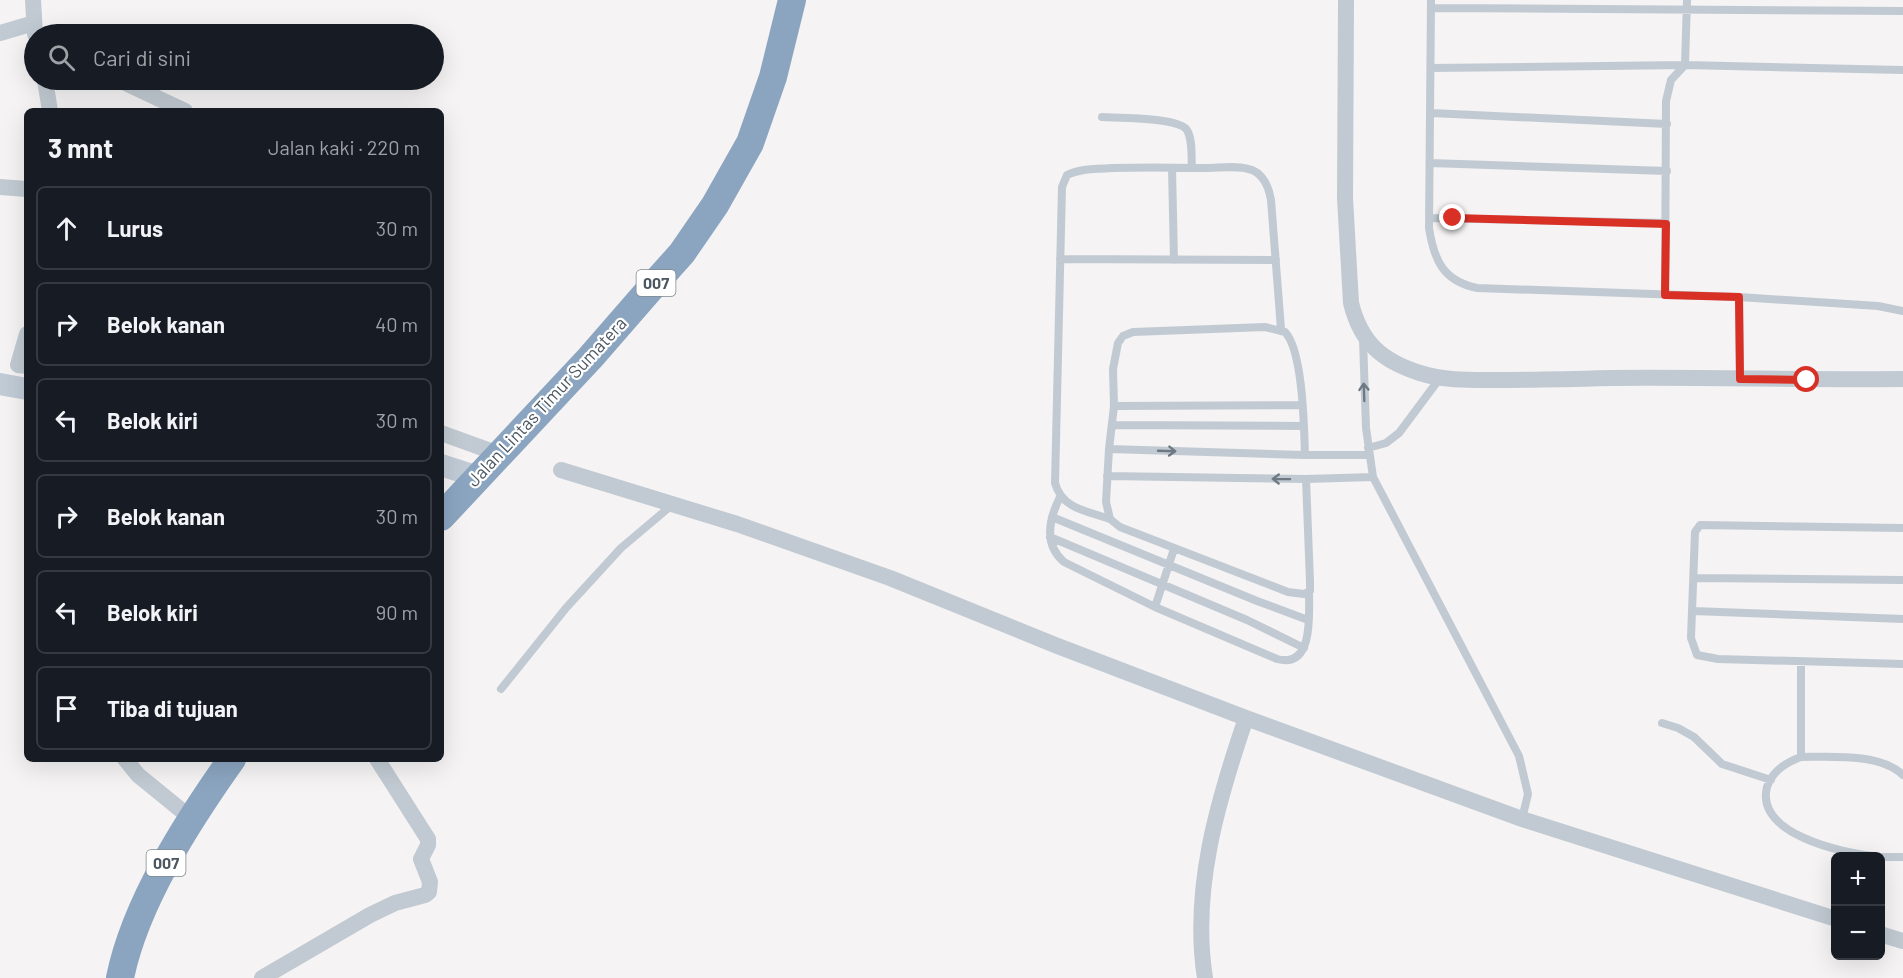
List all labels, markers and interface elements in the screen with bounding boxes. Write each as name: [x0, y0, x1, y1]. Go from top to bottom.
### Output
search box: [24, 24, 444, 90]
icon: search: [45, 41, 78, 74]
text: Cari di sini: [93, 44, 191, 70]
text: 3 mnt: [48, 132, 113, 163]
text: Jalan kaki · 220 m: [268, 135, 420, 159]
route end: [1439, 204, 1465, 230]
icon: ahead: [50, 212, 83, 245]
text: Lurus: [107, 215, 163, 241]
text: 30 m: [376, 216, 418, 240]
road number: 007: [636, 270, 676, 296]
icon: right: [50, 308, 83, 341]
text: Belok kanan: [107, 311, 225, 337]
text: 40 m: [375, 312, 418, 336]
street label: Jalan Lintas Timur Sumatera: [462, 312, 631, 491]
route start: [1793, 366, 1819, 392]
one-way arrow: [1358, 382, 1370, 402]
icon: left: [50, 404, 83, 437]
text: Belok kiri: [107, 407, 198, 433]
text: 30 m: [376, 408, 418, 432]
one-way arrow: [1157, 445, 1177, 456]
one-way arrow: [1271, 473, 1291, 484]
icon: right: [50, 500, 83, 533]
text: Belok kanan: [107, 503, 225, 529]
text: 30 m: [376, 504, 418, 528]
icon: left: [50, 596, 83, 629]
text: Belok kiri: [107, 599, 198, 625]
text: 90 m: [376, 600, 418, 624]
icon: arrive: [50, 692, 83, 725]
text: Tiba di tujuan: [107, 695, 238, 721]
road number: 007: [146, 850, 186, 876]
map controls: [1831, 852, 1885, 960]
button: +: [1831, 852, 1885, 906]
button: −: [1831, 906, 1885, 960]

